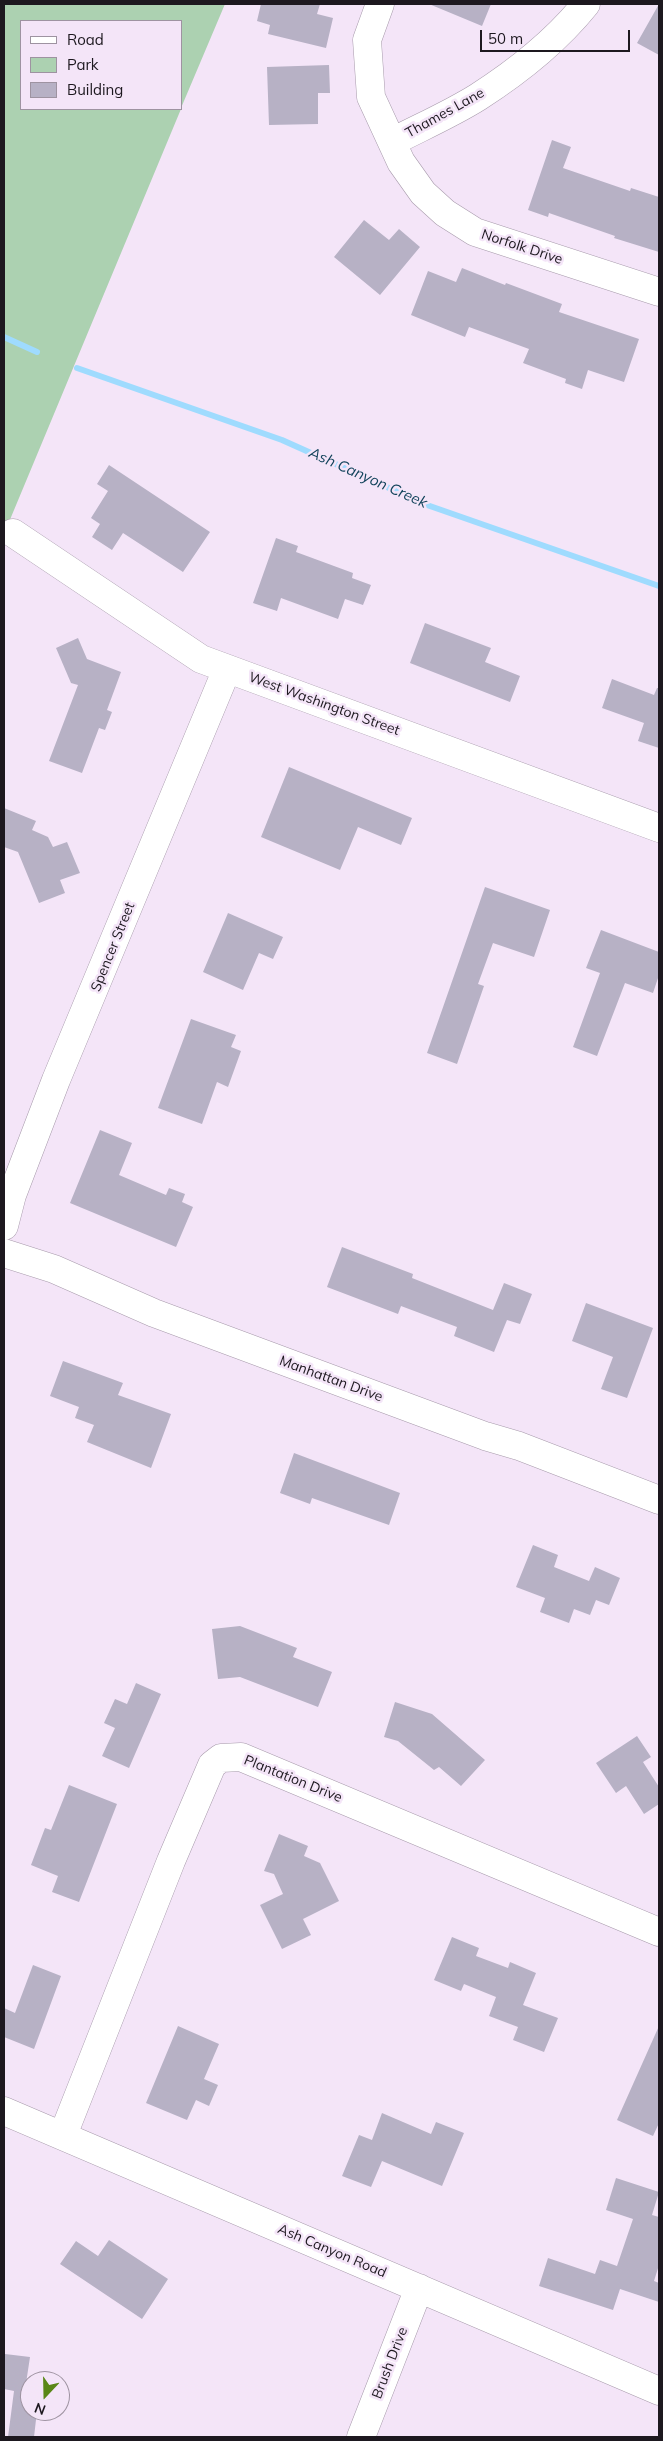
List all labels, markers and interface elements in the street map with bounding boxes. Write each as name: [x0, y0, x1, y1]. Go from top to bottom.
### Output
legend: [20, 20, 182, 110]
scale bar: [483, 20, 633, 52]
text: 50 m: [488, 29, 523, 48]
text: Road: [67, 30, 104, 49]
text: Park: [67, 55, 99, 74]
text: Building: [67, 80, 123, 99]
street label: Thames Lane: [403, 84, 487, 142]
street label: Norfolk Drive: [479, 226, 565, 268]
water label: Ash Canyon Creek: [306, 444, 430, 512]
street label: West Washington Street: [246, 669, 402, 739]
street label: Spencer Street: [87, 900, 139, 994]
street label: Manhattan Drive: [277, 1352, 385, 1406]
street label: Plantation Drive: [242, 1752, 344, 1806]
street label: Ash Canyon Road: [275, 2221, 389, 2281]
street label: Brush Drive: [369, 2325, 411, 2401]
north arrow: [20, 2371, 70, 2421]
text: N: [32, 2399, 48, 2419]

